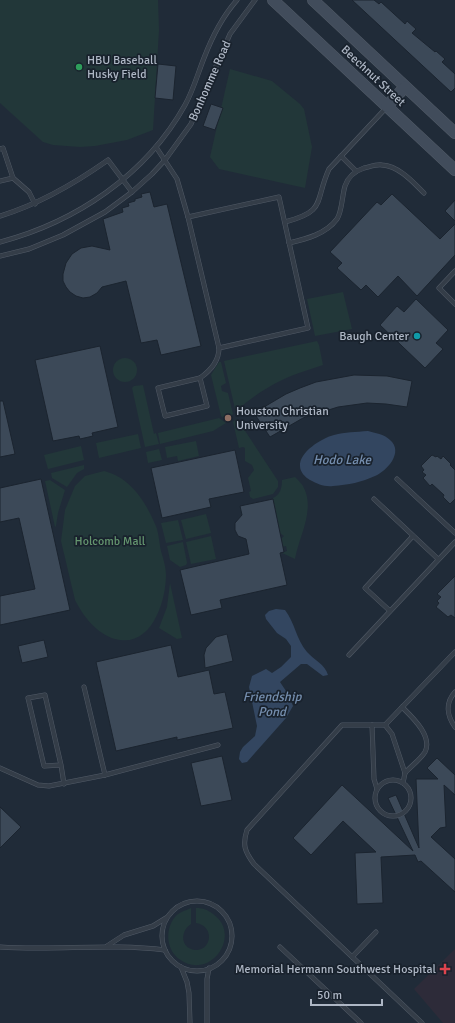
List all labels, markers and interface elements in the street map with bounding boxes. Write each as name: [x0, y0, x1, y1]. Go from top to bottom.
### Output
street label: Bonhomme Road: [186, 39, 234, 123]
street label: Beechnut Street: [338, 42, 408, 110]
place label: HBU Baseball Husky Field: [87, 53, 157, 82]
marker: HBU Baseball Husky Field: [74, 62, 84, 72]
place label: Baugh Center: [339, 329, 410, 344]
marker: Baugh Center: [412, 331, 422, 341]
place label: Houston Christian University: [236, 404, 329, 433]
marker: Houston Christian University: [223, 413, 233, 423]
water label: Hodo Lake: [313, 452, 373, 468]
park label: Holcomb Mall: [75, 534, 146, 549]
water label: Friendship Pond: [243, 689, 302, 720]
place label: Memorial Hermann Southwest Hospital: [235, 962, 436, 977]
marker: Memorial Hermann Southwest Hospital: [439, 963, 451, 975]
scale bar: [311, 981, 382, 1007]
text: 50 m: [317, 988, 342, 1003]

